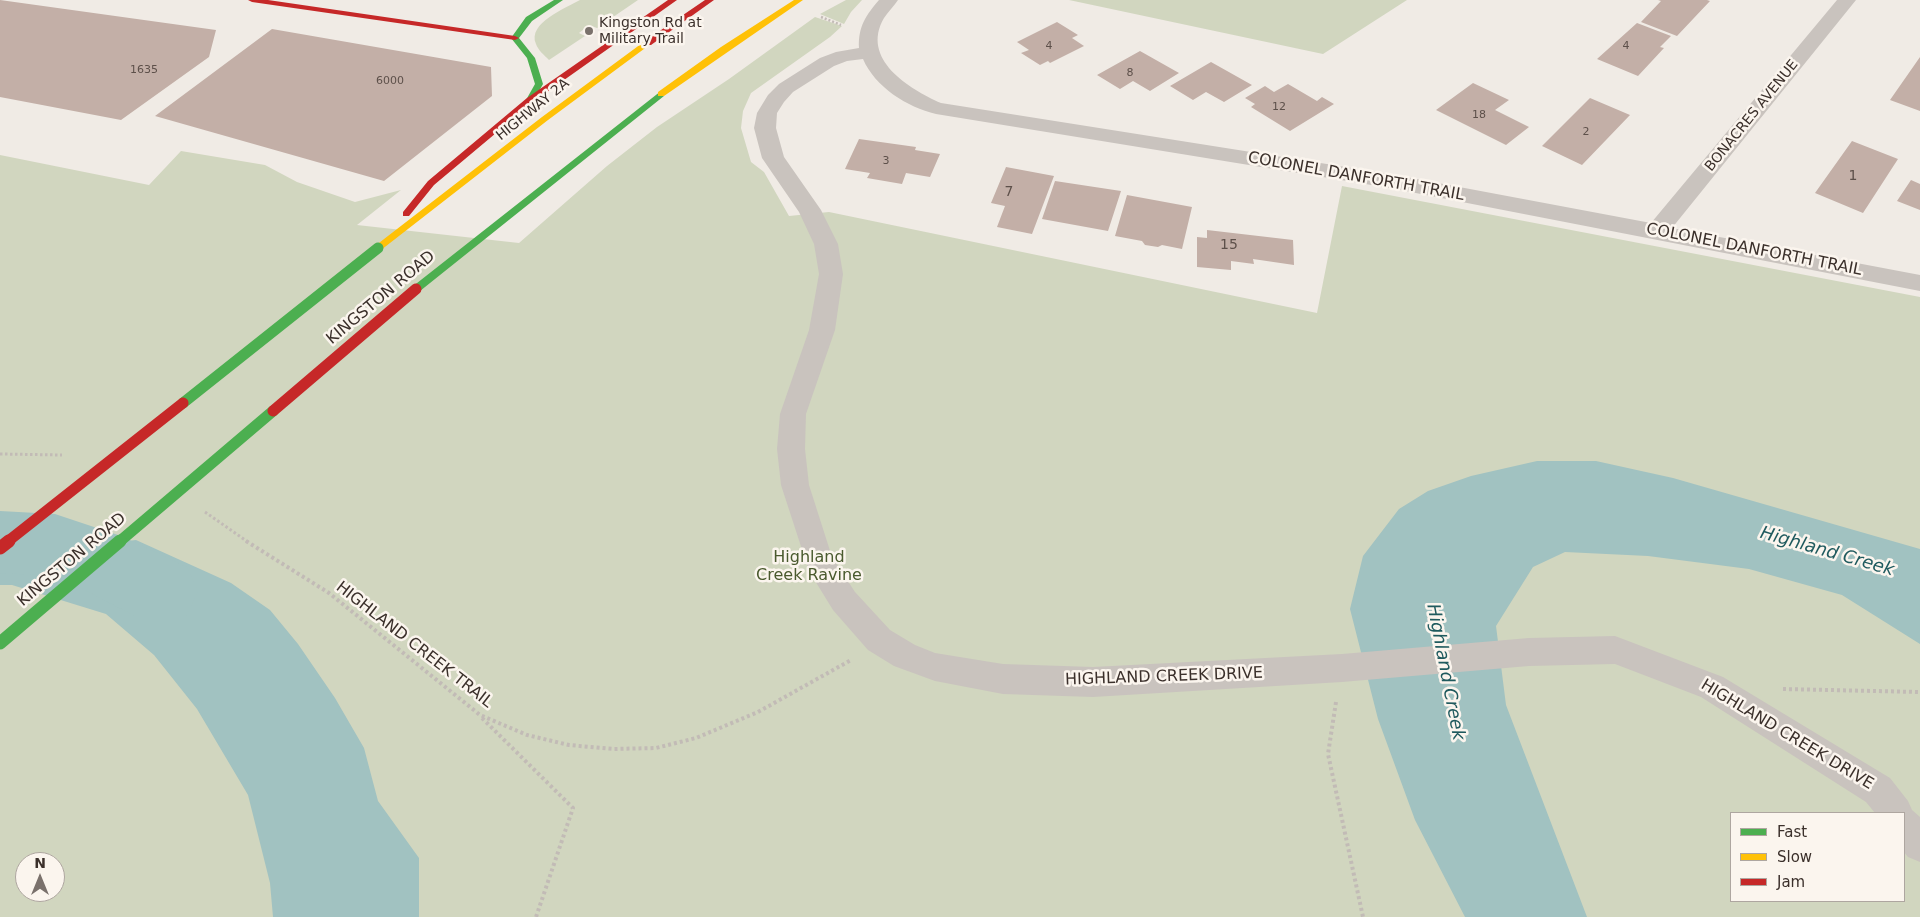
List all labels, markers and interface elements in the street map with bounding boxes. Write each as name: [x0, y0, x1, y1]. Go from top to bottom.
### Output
place label: Kingston Rd at Military Trail: [599, 15, 702, 48]
marker: Kingston Rd at Military Trail: [583, 25, 595, 37]
house number: 4: [1046, 39, 1052, 53]
house number: 4: [1623, 39, 1629, 53]
street label: BONACRES AVENUE: [1702, 57, 1802, 175]
house number: 1635: [130, 63, 158, 77]
house number: 8: [1127, 66, 1133, 80]
house number: 6000: [376, 74, 404, 88]
street label: HIGHWAY 2A: [493, 75, 573, 145]
house number: 12: [1272, 100, 1286, 114]
house number: 18: [1472, 108, 1486, 122]
house number: 2: [1583, 125, 1589, 139]
street label: COLONEL DANFORTH TRAIL: [1246, 149, 1466, 205]
house number: 3: [883, 154, 889, 168]
house number: 1: [1849, 168, 1857, 184]
house number: 7: [1005, 184, 1013, 200]
street label: COLONEL DANFORTH TRAIL: [1645, 220, 1863, 280]
house number: 15: [1220, 237, 1238, 253]
street label: KINGSTON ROAD: [323, 247, 439, 349]
street label: KINGSTON ROAD: [14, 509, 130, 611]
water label: Highland Creek: [1757, 523, 1897, 581]
park label: Highland Creek Ravine: [756, 548, 862, 586]
street label: HIGHLAND CREEK TRAIL: [332, 578, 496, 712]
water label: Highland Creek: [1421, 602, 1469, 742]
street label: HIGHLAND CREEK DRIVE: [1065, 664, 1263, 690]
street label: HIGHLAND CREEK DRIVE: [1697, 676, 1877, 794]
legend: [1730, 812, 1905, 902]
text: Fast: [1777, 823, 1807, 841]
text: Slow: [1777, 848, 1812, 866]
north arrow: [15, 852, 65, 902]
text: N: [34, 855, 46, 871]
text: Jam: [1777, 873, 1805, 891]

